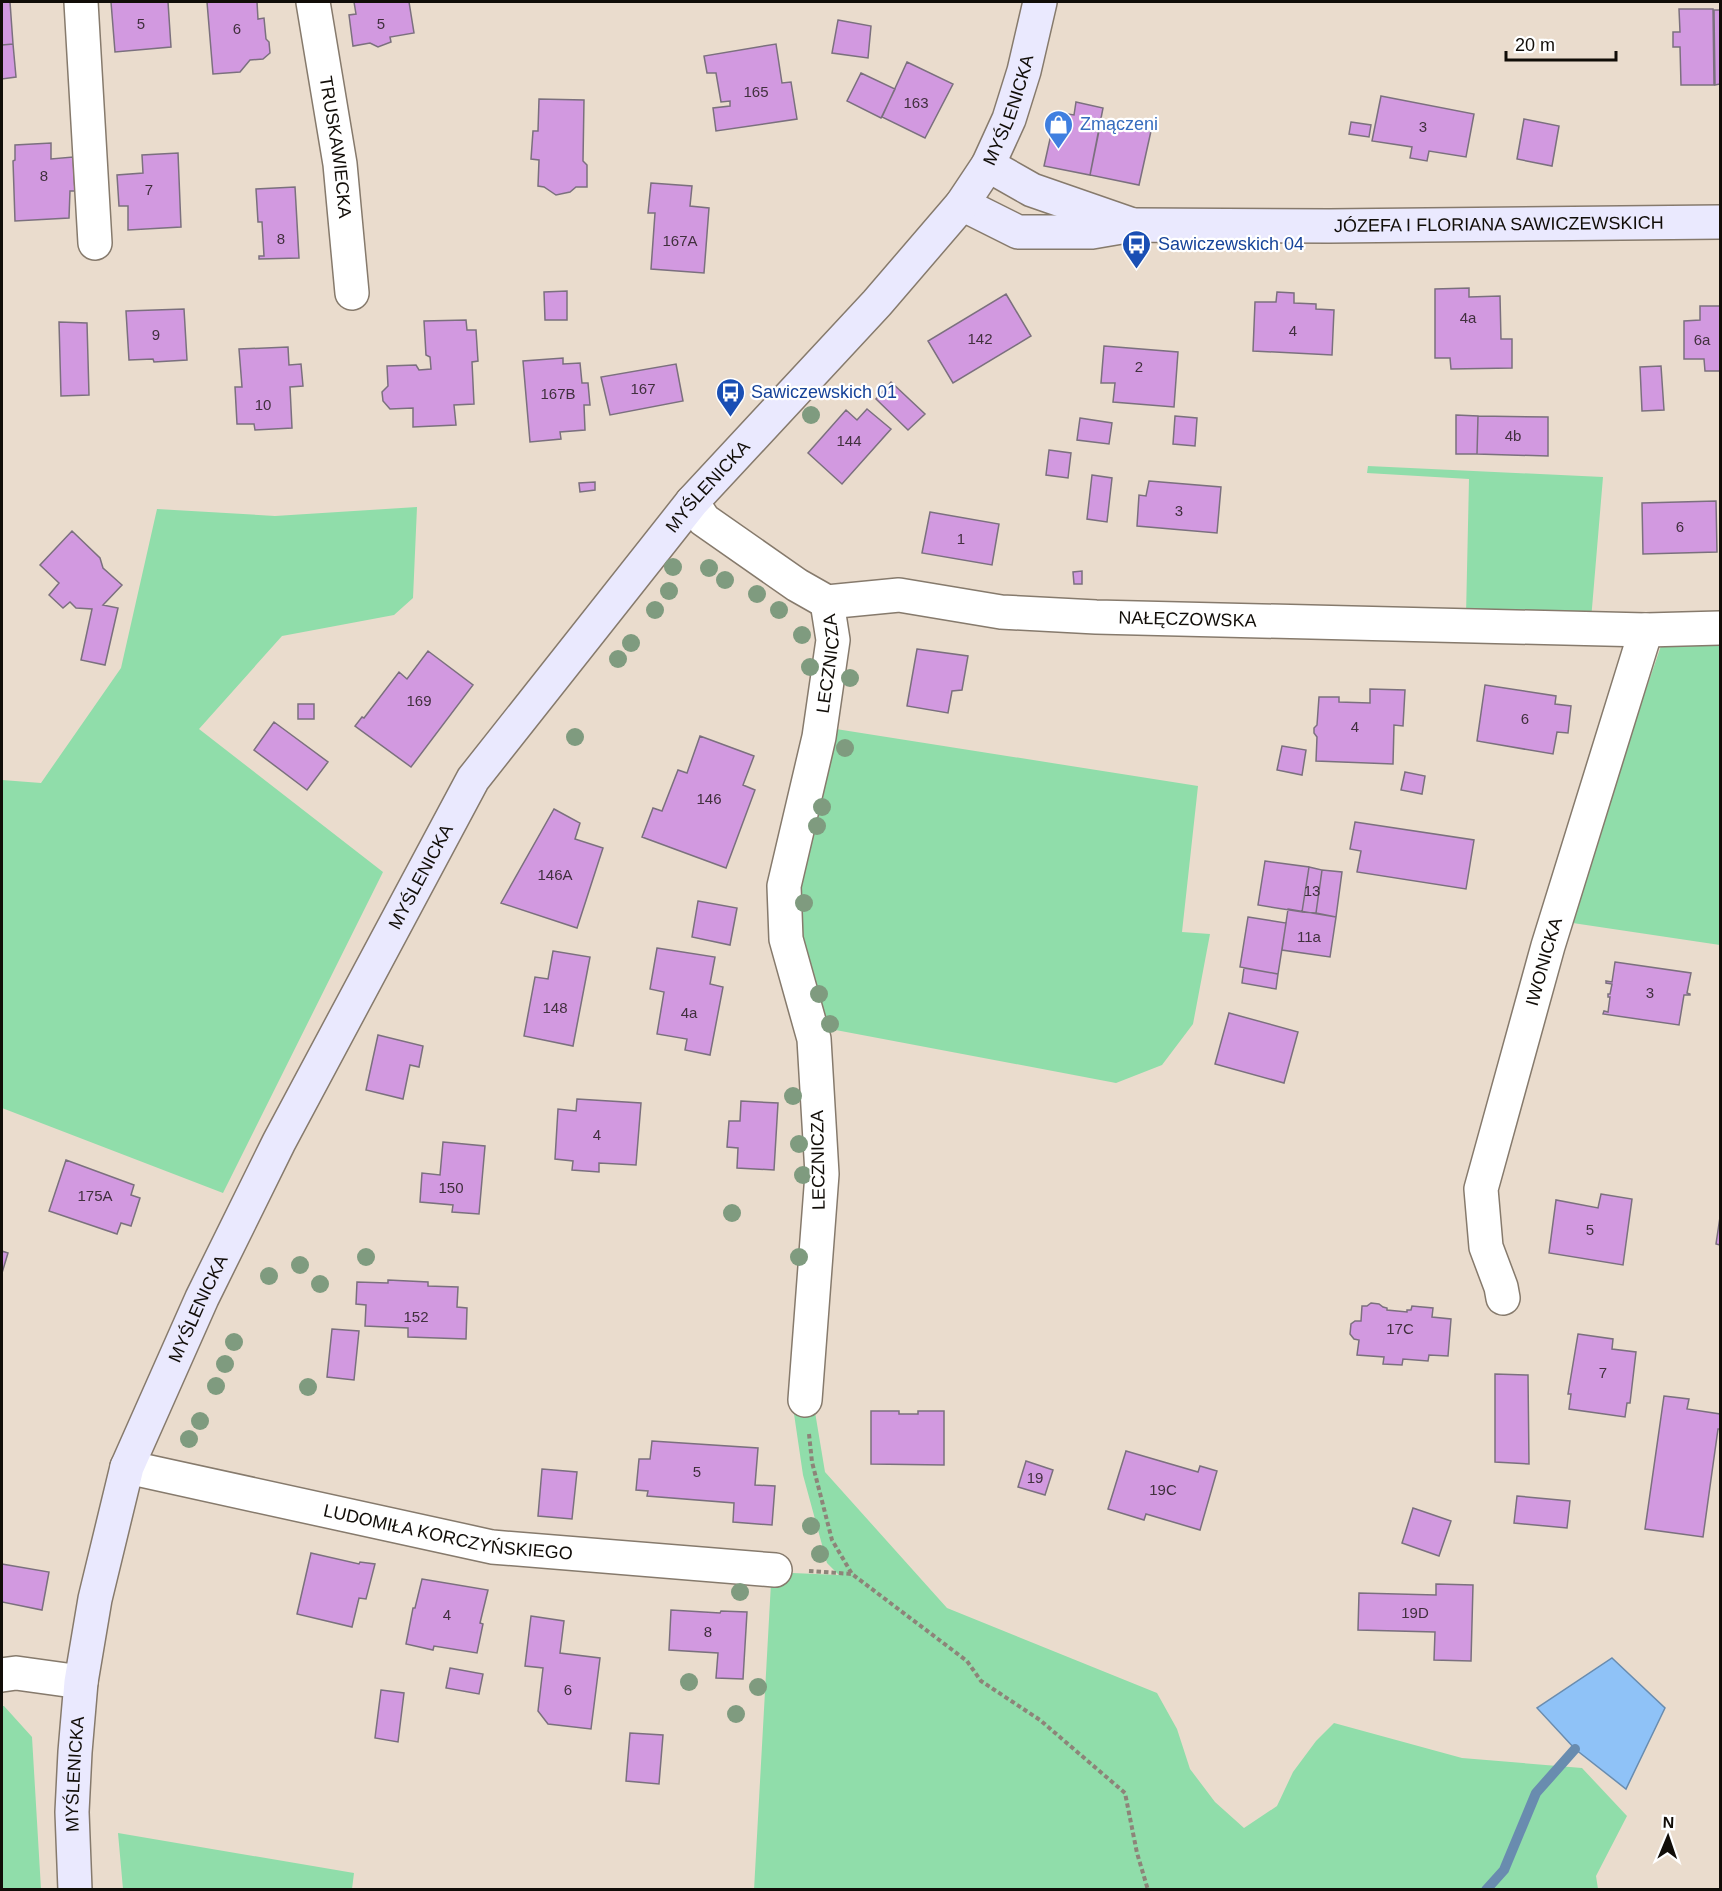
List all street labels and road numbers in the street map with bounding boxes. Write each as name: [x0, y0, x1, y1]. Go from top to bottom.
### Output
street label: MYŚLENICKA: [979, 53, 1037, 168]
street label: TRUSKAWIECKA: [316, 75, 355, 219]
street label: JÓZEFA I FLORIANA SAWICZEWSKICH: [1334, 213, 1664, 236]
street label: MYŚLENICKA: [662, 437, 754, 536]
street label: NAŁĘCZOWSKA: [1118, 608, 1257, 631]
street label: LECZNICZA: [813, 613, 843, 715]
street label: MYŚLENICKA: [385, 821, 457, 933]
street label: IWONICKA: [1522, 915, 1566, 1008]
street label: LECZNICZA: [807, 1110, 829, 1210]
street label: MYŚLENICKA: [165, 1252, 232, 1365]
street label: LUDOMIŁA KORCZYŃSKIEGO: [322, 1500, 573, 1564]
street label: MYŚLENICKA: [61, 1715, 88, 1832]

